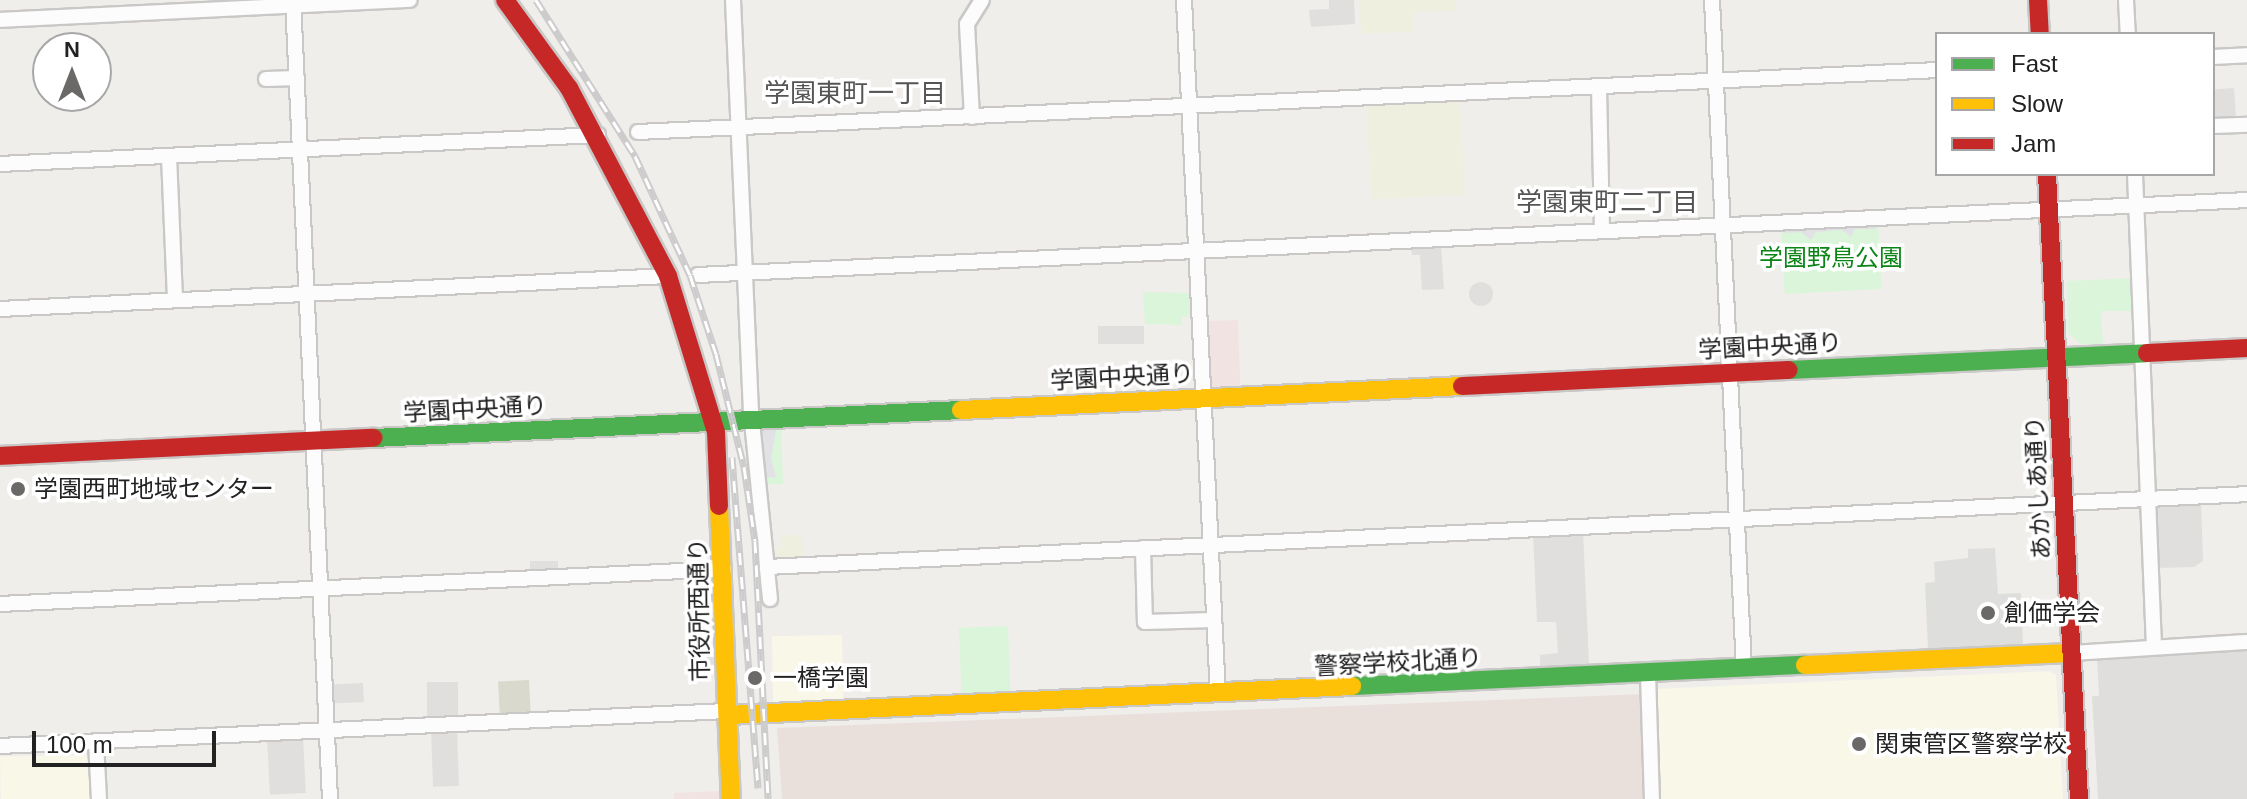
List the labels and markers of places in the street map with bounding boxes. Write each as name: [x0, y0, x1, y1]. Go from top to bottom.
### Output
place label: 学園西町地域センター: [34, 475, 274, 503]
marker: 学園西町地域センター: [9, 480, 27, 498]
place label: 創価学会: [2004, 599, 2100, 627]
marker: 創価学会: [1979, 604, 1997, 622]
place label: 一橋学園: [773, 664, 869, 692]
marker: 一橋学園: [744, 667, 766, 689]
place label: 関東管区警察学校: [1875, 730, 2067, 758]
marker: 関東管区警察学校: [1850, 735, 1868, 753]

